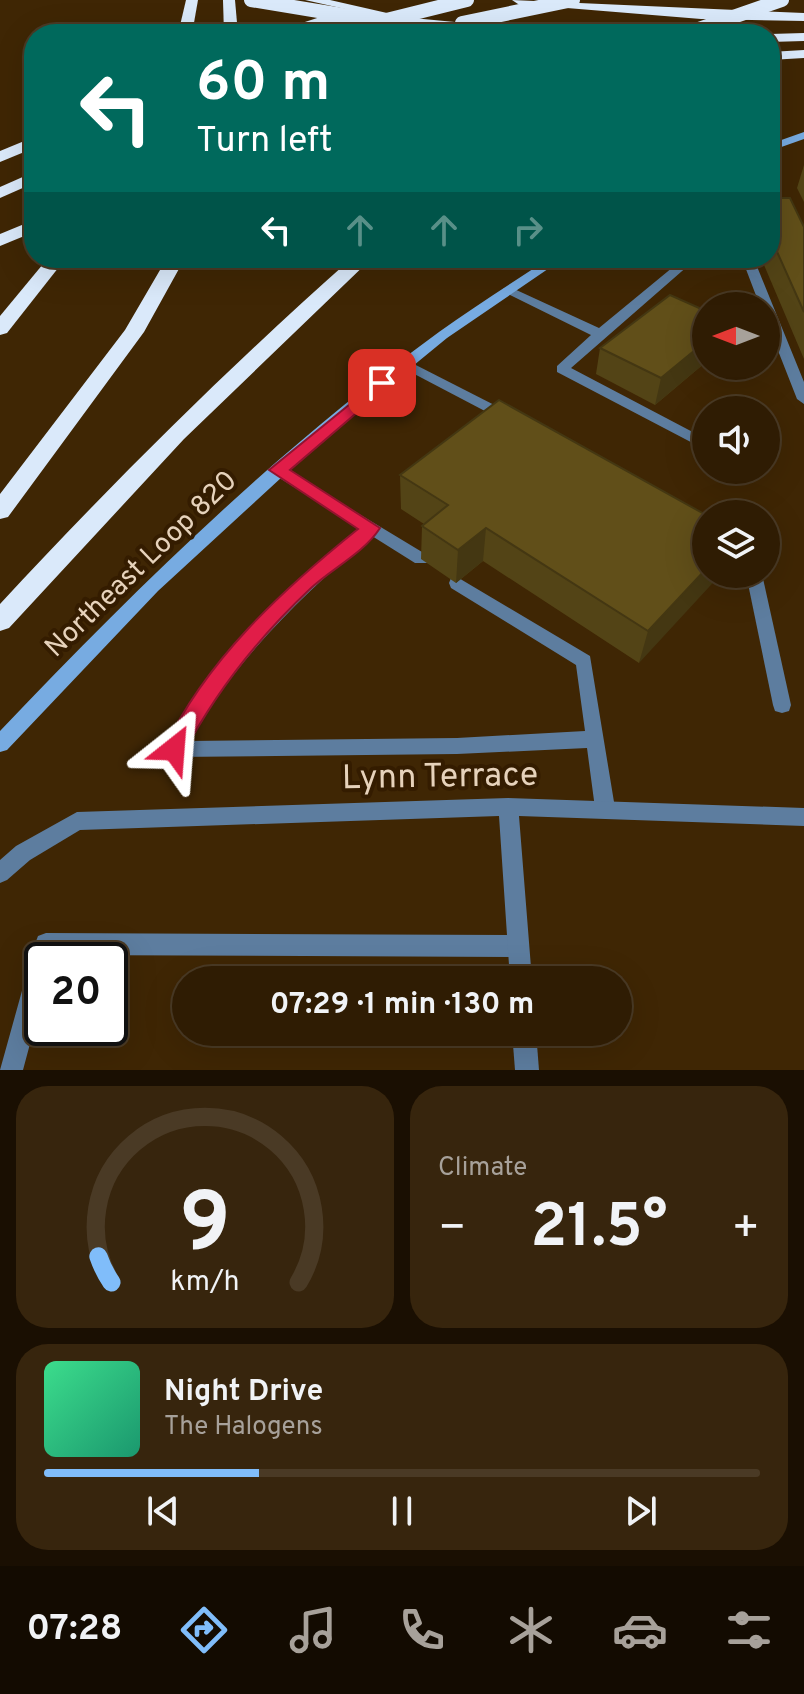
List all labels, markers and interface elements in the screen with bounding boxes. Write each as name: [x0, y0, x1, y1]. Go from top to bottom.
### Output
text: 60 m: [196, 50, 330, 120]
icon: left: [64, 56, 168, 160]
text: Turn left: [196, 119, 333, 165]
icon: left: [254, 208, 298, 252]
icon: ahead: [338, 208, 382, 252]
icon: ahead: [422, 208, 466, 252]
icon: right: [506, 208, 550, 252]
north arrow: [692, 292, 780, 380]
map controls: [692, 292, 780, 588]
pin: [348, 349, 416, 417]
icon: arrive: [360, 361, 404, 405]
button: sound: [692, 396, 780, 484]
street label: Northeast Loop 820: [38, 464, 246, 666]
button: layers: [692, 500, 780, 588]
position arrow: [132, 707, 216, 791]
street label: Lynn Terrace: [341, 755, 539, 801]
speed limit sign: 20: [24, 942, 128, 1046]
text: 07:29 · 1 min · 130 m: [270, 987, 534, 1024]
text: Climate: [438, 1152, 527, 1185]
text: 9: [179, 1176, 231, 1281]
text: 21.5°: [530, 1192, 668, 1268]
text: −: [438, 1202, 466, 1258]
text: +: [732, 1202, 760, 1258]
text: km/h: [170, 1265, 240, 1301]
text: Night Drive: [164, 1374, 323, 1411]
text: The Halogens: [164, 1411, 323, 1444]
icon: previous: [141, 1489, 185, 1533]
icon: pause: [380, 1489, 424, 1533]
icon: next: [619, 1489, 663, 1533]
icon: directions: [176, 1602, 232, 1658]
icon: music: [285, 1602, 341, 1658]
icon: phone: [394, 1602, 450, 1658]
icon: climate: [503, 1602, 559, 1658]
icon: car: [612, 1602, 668, 1658]
icon: filters: [721, 1602, 777, 1658]
text: 07:28: [27, 1607, 122, 1653]

